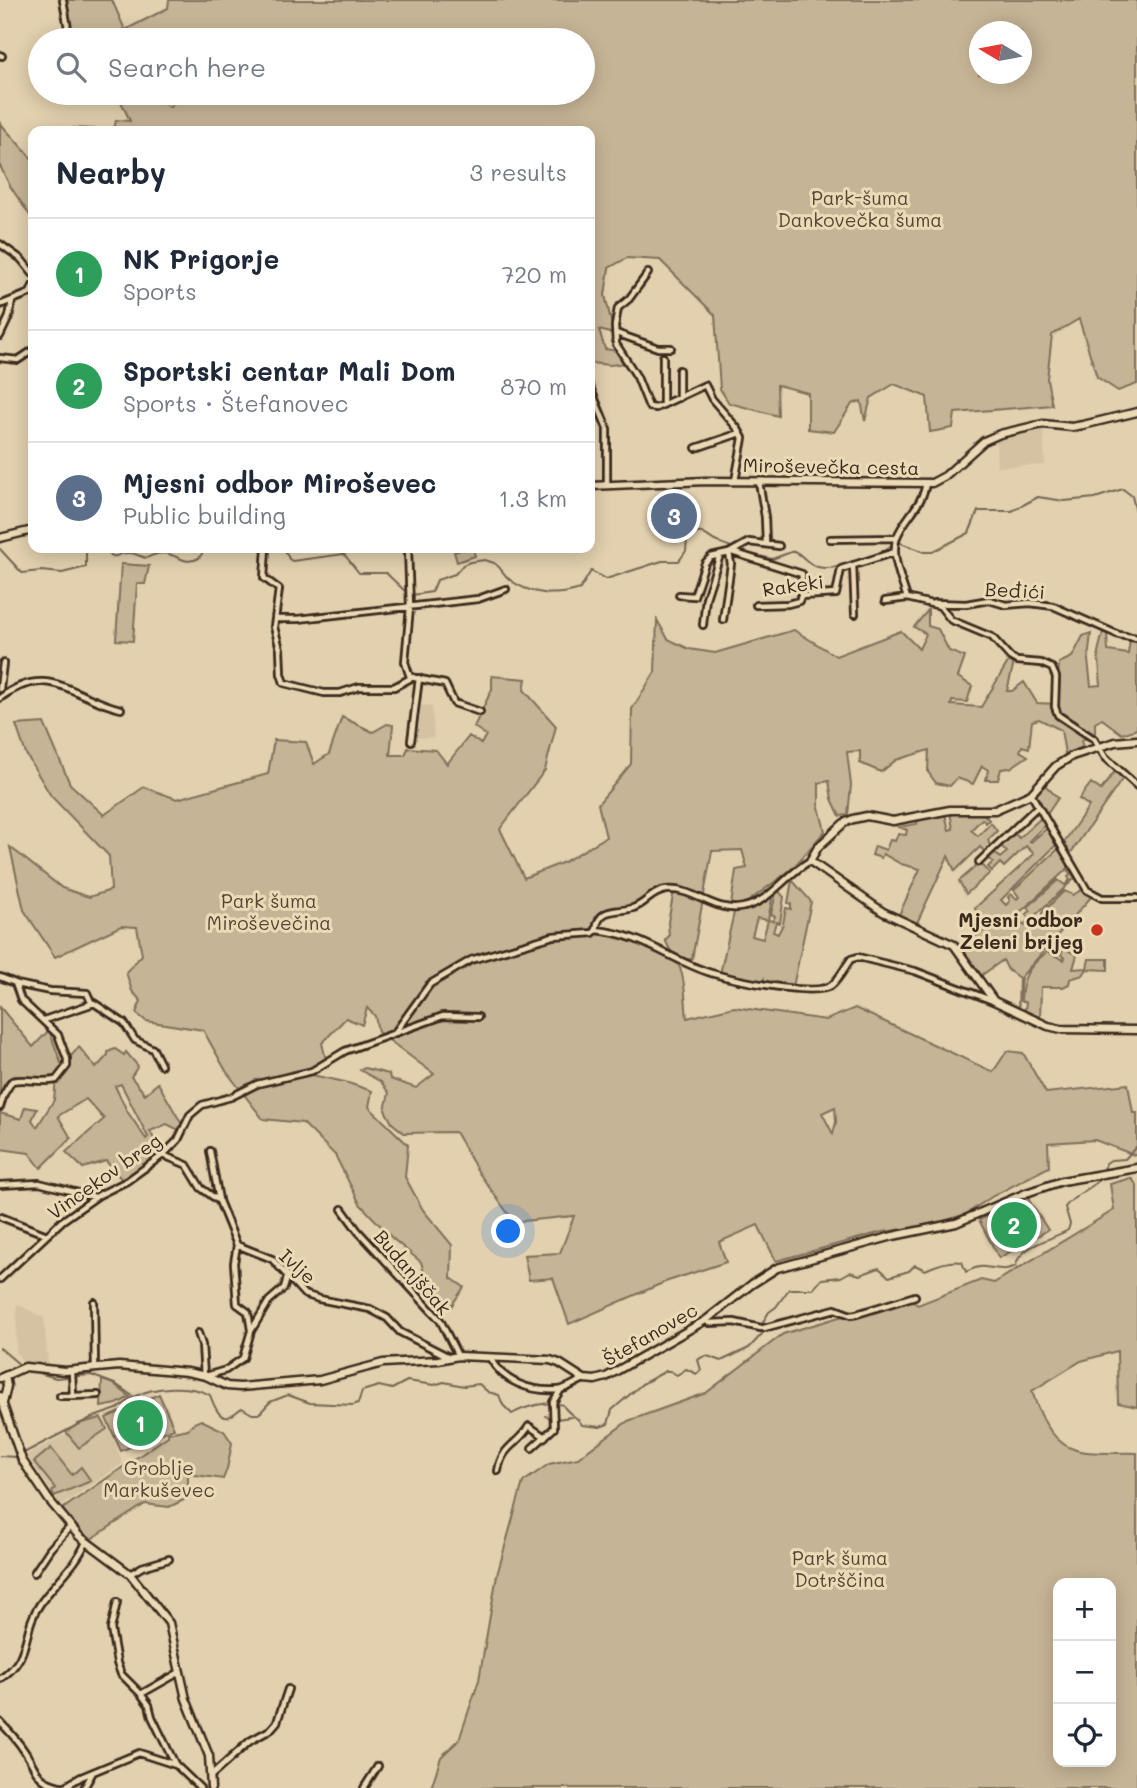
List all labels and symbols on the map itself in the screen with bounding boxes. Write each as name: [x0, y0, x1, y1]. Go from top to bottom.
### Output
north arrow: [969, 21, 1032, 84]
park label: Park-šuma Dankovečka šuma: [778, 185, 942, 232]
street label: Miroševečka cesta: [743, 452, 919, 480]
pin: 3: [651, 490, 697, 542]
street label: Rakeki: [761, 568, 825, 602]
street label: Beđići: [984, 576, 1046, 604]
park label: Park šuma Miroševečina: [207, 888, 331, 935]
place label: Mjesni odbor Zeleni brijeg: [958, 907, 1083, 954]
marker: Mjesni odbor Zeleni brijeg: [1089, 922, 1105, 938]
street label: Vincekov breg: [42, 1128, 166, 1224]
pin: 2: [991, 1199, 1037, 1251]
your location: [491, 1214, 525, 1248]
street label: Budanjščak: [369, 1224, 457, 1320]
street label: Ivlje: [274, 1243, 322, 1289]
street label: Štefanovec: [598, 1297, 702, 1371]
pin: 1: [117, 1397, 163, 1449]
park label: Groblje Markuševec: [103, 1455, 215, 1502]
park label: Park šuma Dotrščina: [792, 1545, 888, 1592]

